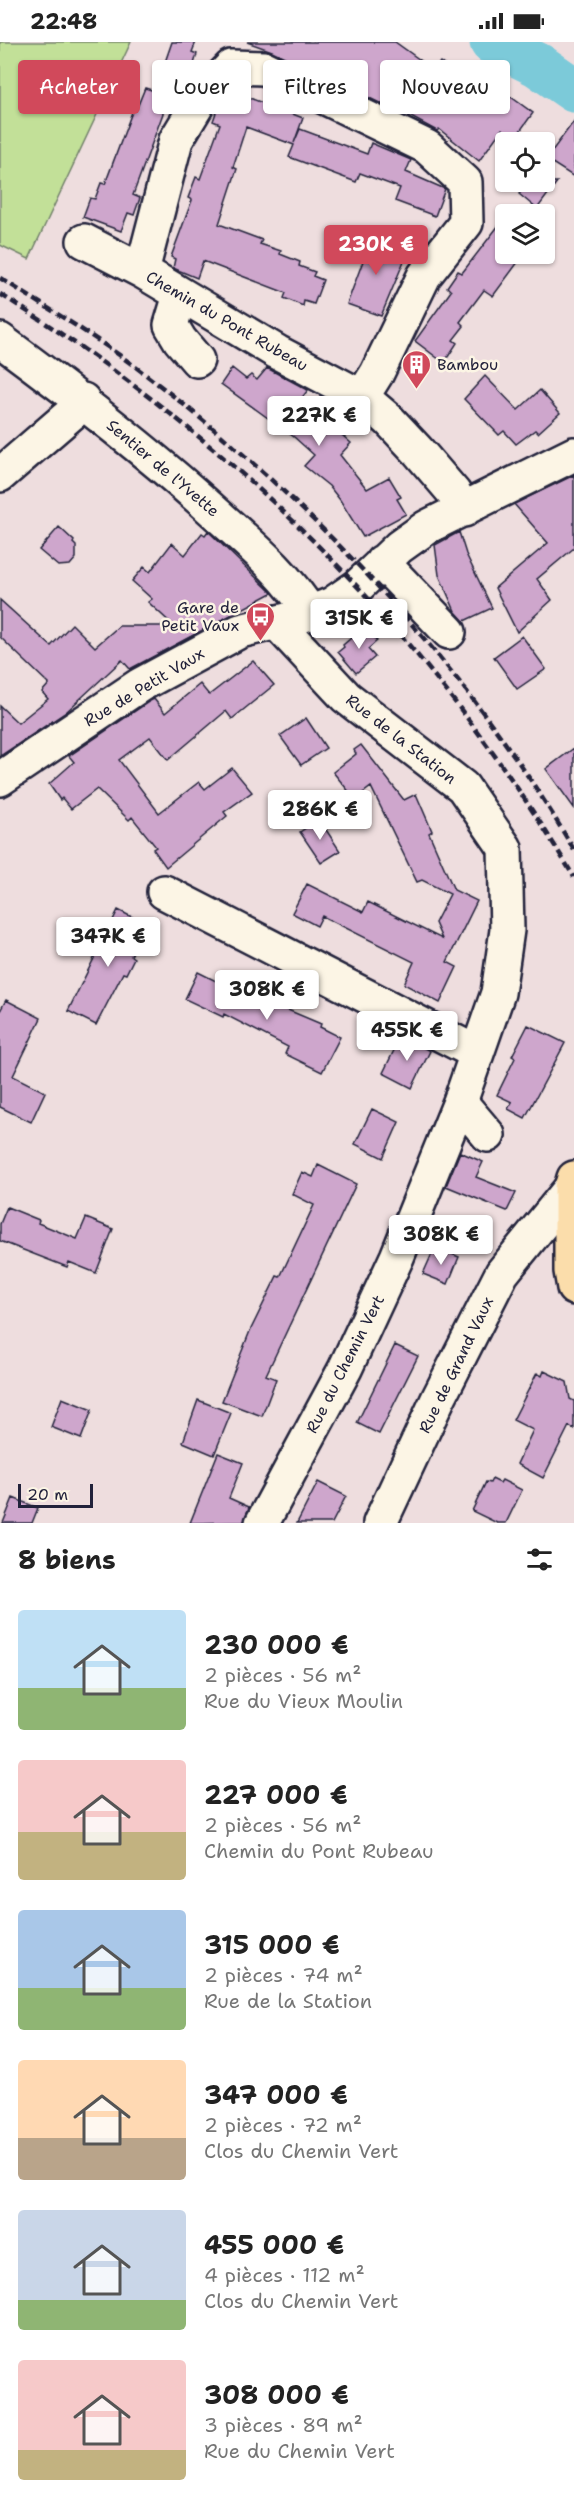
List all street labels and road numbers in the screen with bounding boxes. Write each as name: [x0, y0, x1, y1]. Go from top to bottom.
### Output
street label: Chemin du Pont Rubeau: [142, 266, 312, 376]
street label: Sentier de l'Yvette: [102, 415, 224, 521]
street label: Rue de Petit Vaux: [80, 643, 208, 731]
street label: Rue de la Station: [342, 689, 461, 789]
street label: Rue du Chemin Vert: [301, 1291, 389, 1437]
street label: Rue de Grand Vaux: [414, 1293, 498, 1437]

